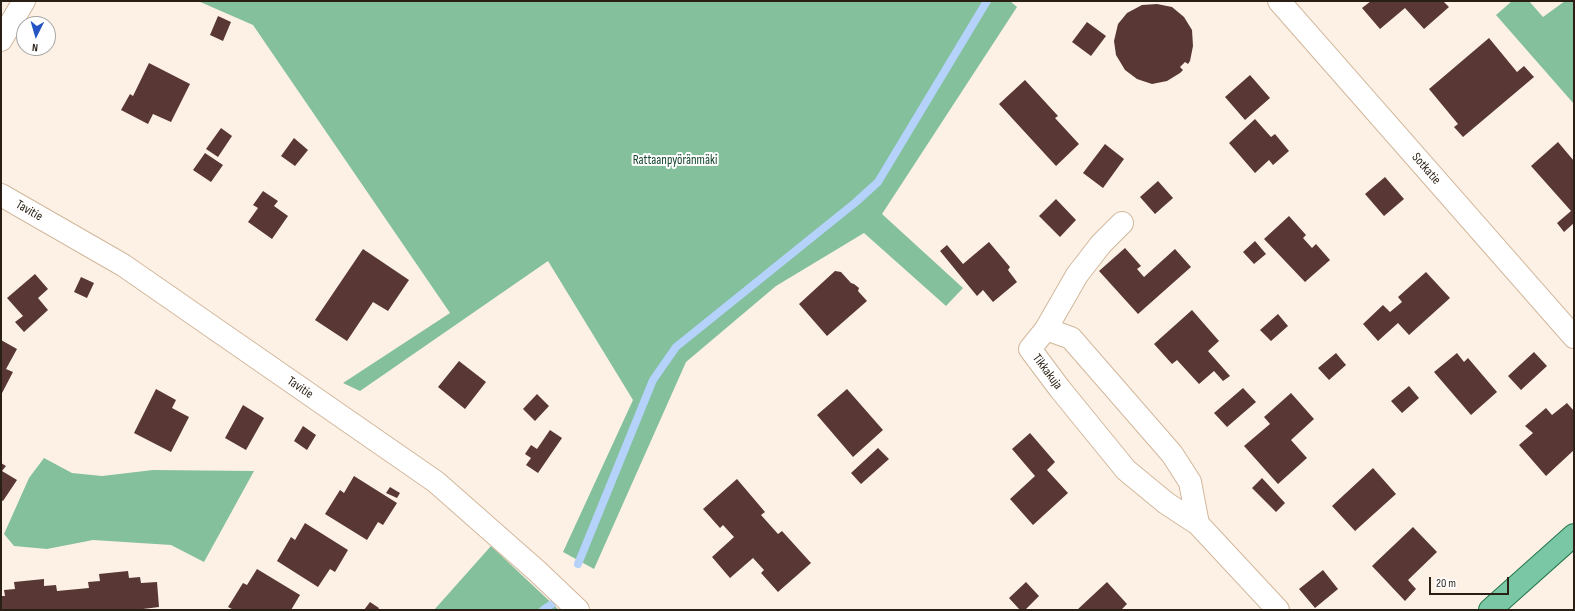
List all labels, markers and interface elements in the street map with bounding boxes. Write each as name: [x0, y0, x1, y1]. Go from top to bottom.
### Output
north arrow: [16, 16, 56, 56]
text: N: [32, 41, 38, 54]
street label: Sotkatie: [1408, 150, 1444, 188]
park label: Rattaanpyöränmäki: [633, 153, 717, 169]
street label: Tavitie: [13, 197, 45, 225]
street label: Tikkakuja: [1029, 351, 1065, 393]
street label: Tavitie: [284, 374, 316, 402]
scale bar: [1431, 569, 1511, 595]
text: 20 m: [1436, 576, 1456, 591]

